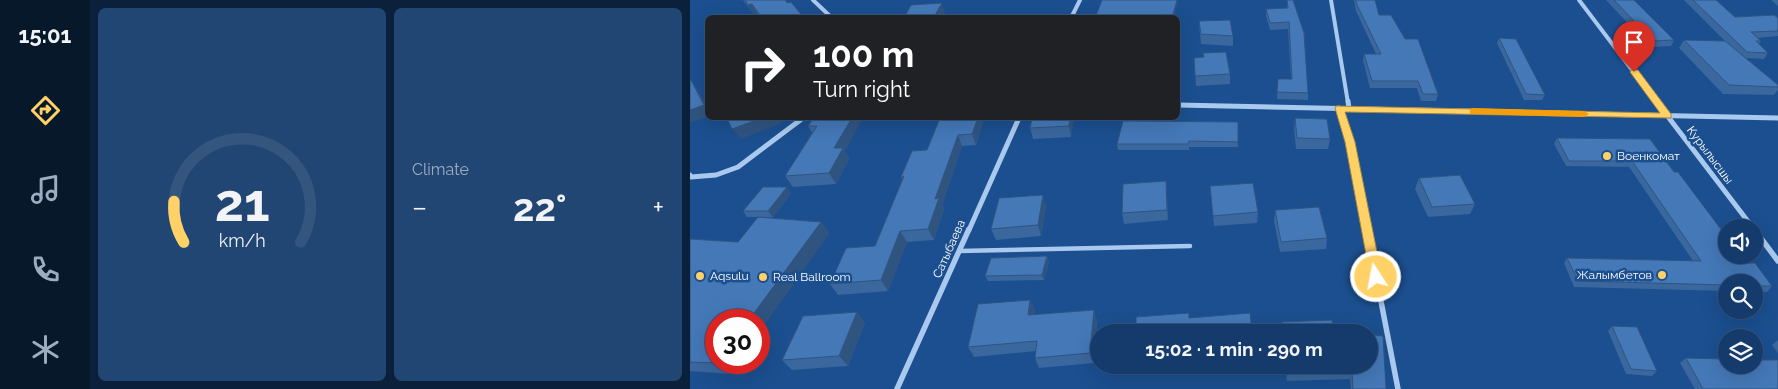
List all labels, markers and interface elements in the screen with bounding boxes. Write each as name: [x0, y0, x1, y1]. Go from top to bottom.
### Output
pin: [1613, 21, 1655, 72]
text: 15:01: [19, 22, 71, 48]
icon: arrive: [1620, 28, 1648, 56]
text: 100 m: [813, 34, 914, 75]
icon: right: [730, 35, 795, 100]
text: Turn right: [813, 76, 910, 102]
icon: directions: [28, 93, 63, 128]
street label: Курылысшы: [1684, 123, 1736, 187]
place label: Военкомат: [1617, 149, 1680, 163]
marker: Военкомат: [1601, 150, 1613, 162]
text: Climate: [412, 160, 469, 179]
icon: music: [28, 172, 63, 207]
text: 21: [214, 172, 270, 233]
text: 22°: [513, 185, 566, 230]
text: −: [412, 191, 427, 224]
text: +: [652, 191, 664, 224]
street label: Сатыбаева: [930, 218, 968, 280]
map controls: [1718, 219, 1763, 374]
button: sound: [1718, 219, 1763, 264]
text: km/h: [218, 230, 266, 251]
position arrow: [1349, 250, 1401, 302]
icon: phone: [28, 252, 63, 287]
place label: Жалымбетов: [1577, 268, 1652, 282]
place label: Aqsulu: [710, 269, 749, 283]
marker: Жалымбетов: [1656, 269, 1668, 281]
marker: Aqsulu: [694, 270, 706, 282]
place label: Real Ballroom: [773, 270, 851, 284]
marker: Real Ballroom: [757, 271, 769, 283]
button: search: [1718, 274, 1763, 319]
speed limit sign: 30: [705, 309, 770, 374]
button: layers: [1718, 329, 1763, 374]
icon: climate: [28, 332, 63, 367]
text: 15:02 · 1 min · 290 m: [1145, 338, 1323, 360]

